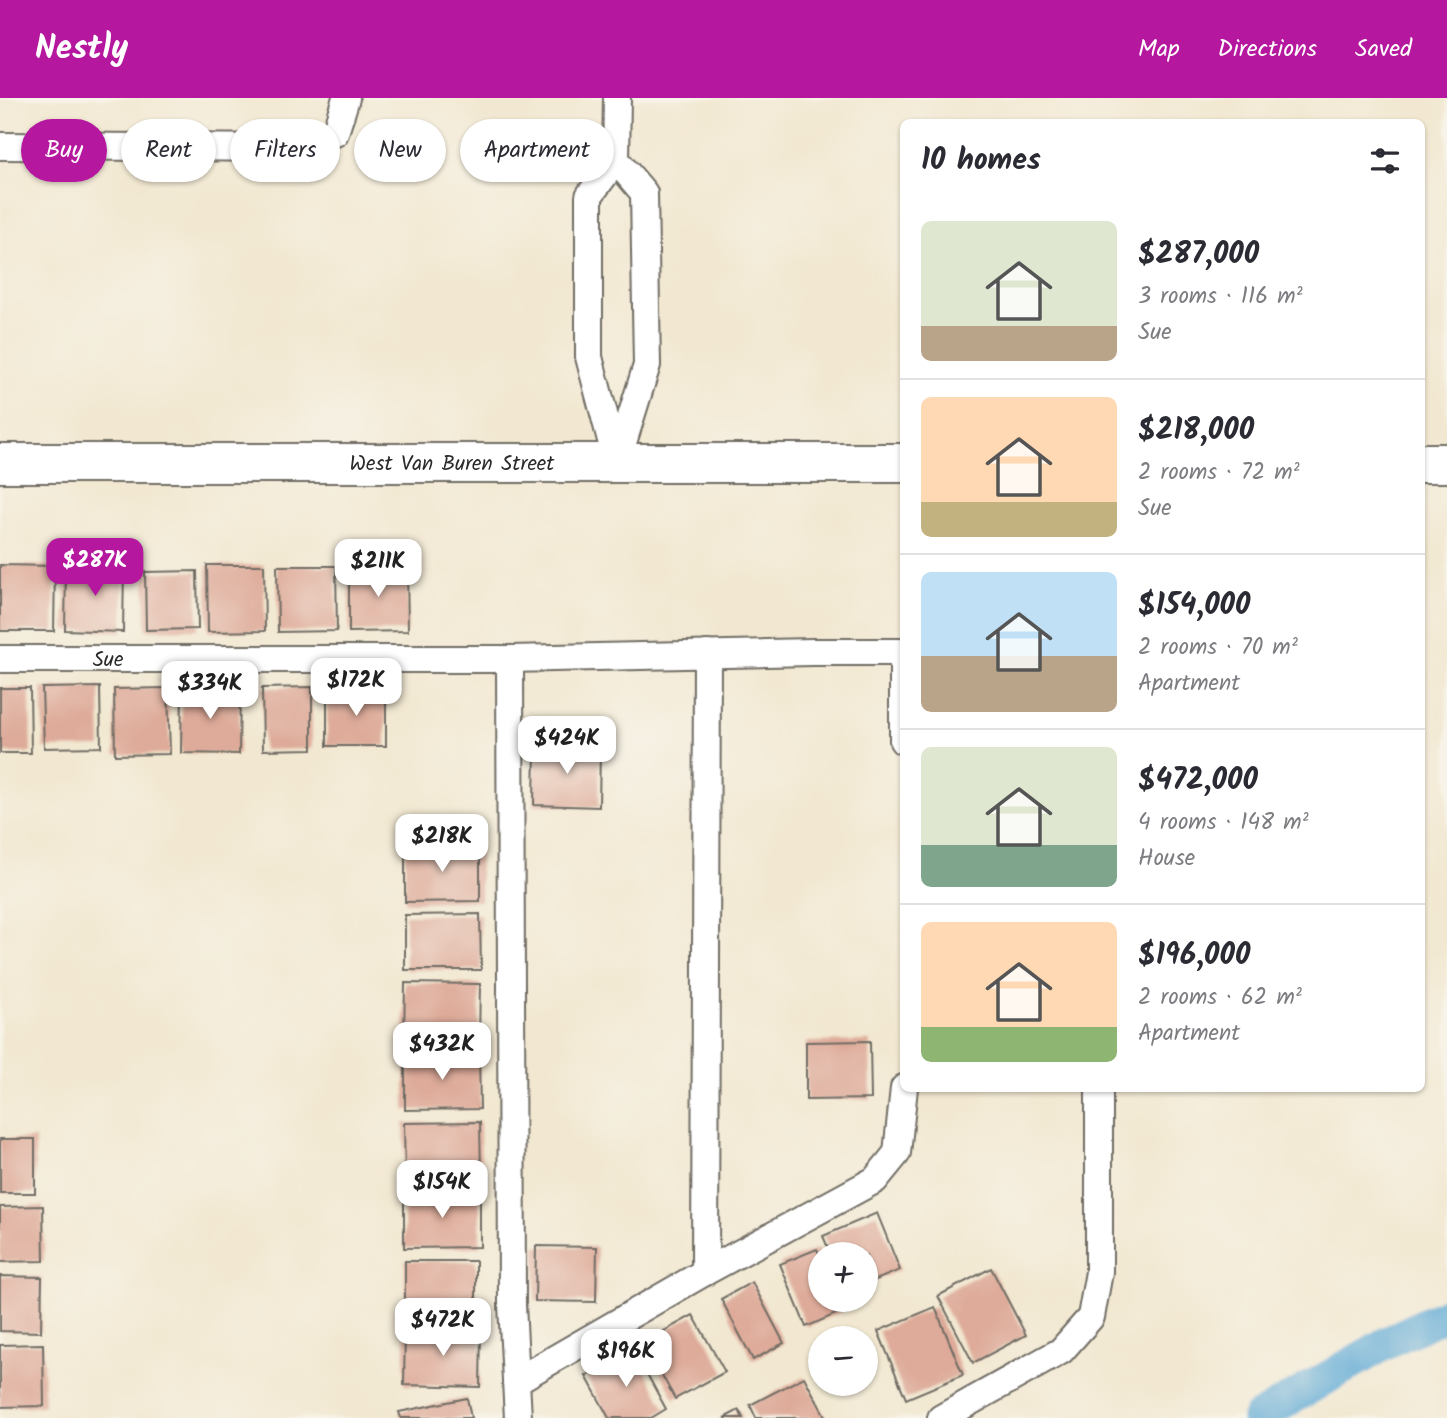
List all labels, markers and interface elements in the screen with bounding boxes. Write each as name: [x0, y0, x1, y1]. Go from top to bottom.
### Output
text: Nestly: [35, 23, 128, 76]
text: Map: [1138, 30, 1180, 69]
text: Directions: [1218, 30, 1317, 69]
text: Saved: [1355, 30, 1412, 69]
chip: Buy: [21, 119, 107, 182]
chip: Rent: [121, 119, 216, 182]
chip: Filters: [230, 119, 340, 182]
chip: New: [354, 119, 446, 182]
chip: Apartment: [460, 119, 614, 182]
text: 10 homes: [921, 137, 1041, 185]
icon: filters: [1366, 142, 1404, 180]
text: $287,000: [1138, 231, 1259, 279]
icon: home: [977, 249, 1061, 333]
text: 3 rooms · 116 m²: [1138, 279, 1303, 315]
text: Sue: [1138, 315, 1172, 351]
text: $218,000: [1138, 407, 1254, 455]
icon: home: [977, 425, 1061, 509]
street label: West Van Buren Street: [350, 448, 555, 481]
text: 2 rooms · 72 m²: [1138, 455, 1300, 491]
text: Sue: [1138, 491, 1172, 527]
pin: $287K: [46, 538, 144, 598]
pin: $211K: [329, 540, 427, 599]
text: $287K: [62, 543, 128, 579]
text: $211K: [351, 544, 405, 580]
text: $154,000: [1138, 582, 1250, 630]
icon: home: [977, 600, 1061, 684]
text: 2 rooms · 70 m²: [1138, 630, 1298, 666]
street label: Sue: [93, 644, 124, 677]
pin: $172K: [307, 658, 405, 718]
pin: $334K: [161, 662, 259, 721]
text: $172K: [327, 663, 385, 699]
text: $334K: [177, 666, 243, 702]
text: Apartment: [1138, 666, 1240, 702]
pin: $424K: [518, 716, 616, 776]
text: $424K: [534, 721, 600, 757]
text: $472,000: [1138, 757, 1258, 805]
icon: home: [977, 775, 1061, 859]
text: 4 rooms · 148 m²: [1138, 805, 1309, 841]
pin: $218K: [393, 814, 491, 874]
text: $218K: [411, 819, 473, 855]
text: House: [1138, 841, 1195, 877]
text: $196,000: [1138, 932, 1250, 980]
icon: home: [977, 950, 1061, 1034]
text: 2 rooms · 62 m²: [1138, 980, 1302, 1016]
text: Apartment: [1138, 1016, 1240, 1052]
pin: $432K: [393, 1023, 491, 1082]
text: $432K: [409, 1027, 475, 1063]
pin: $154K: [393, 1160, 491, 1220]
text: $154K: [413, 1165, 471, 1201]
map controls: [808, 1242, 878, 1396]
button: +: [808, 1242, 878, 1312]
pin: $472K: [394, 1298, 492, 1358]
text: $472K: [411, 1303, 475, 1339]
button: −: [808, 1326, 878, 1396]
pin: $196K: [577, 1330, 675, 1389]
text: $196K: [597, 1334, 655, 1370]

